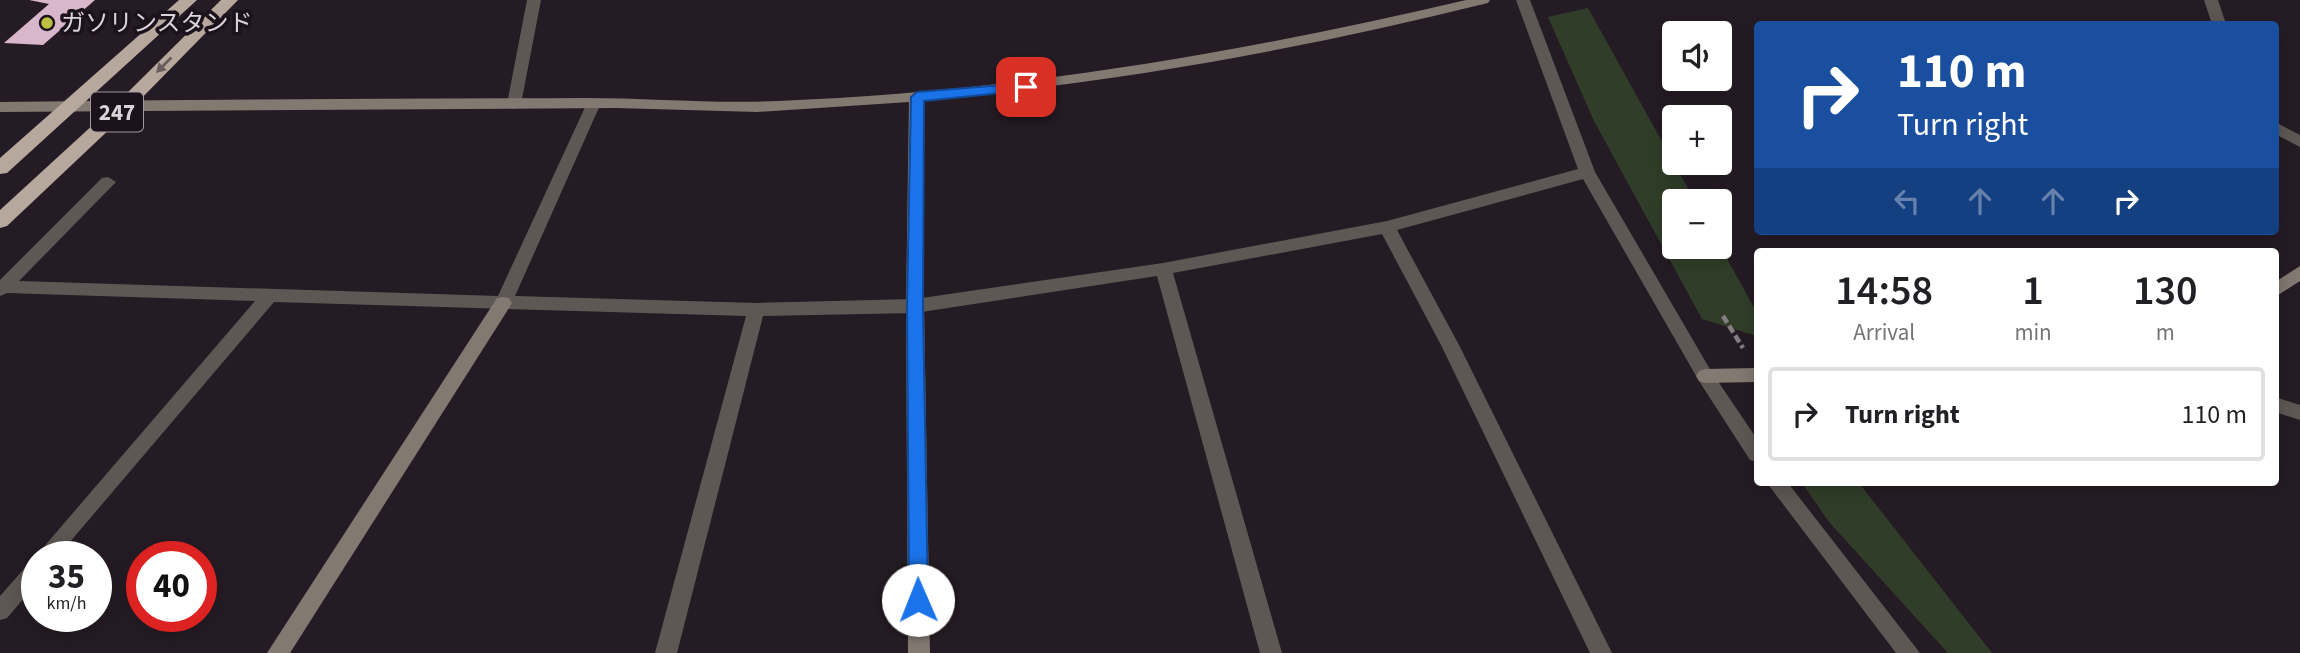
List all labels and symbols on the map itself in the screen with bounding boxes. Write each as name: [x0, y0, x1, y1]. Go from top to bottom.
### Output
place label: ガソリンスタンド: [61, 6, 253, 41]
marker: ガソリンスタンド: [39, 15, 55, 31]
one-way arrow: [156, 56, 172, 73]
pin: [996, 57, 1056, 117]
road number: 247: [91, 92, 143, 132]
speed limit sign: 40: [126, 541, 217, 632]
position arrow: [881, 563, 955, 637]

